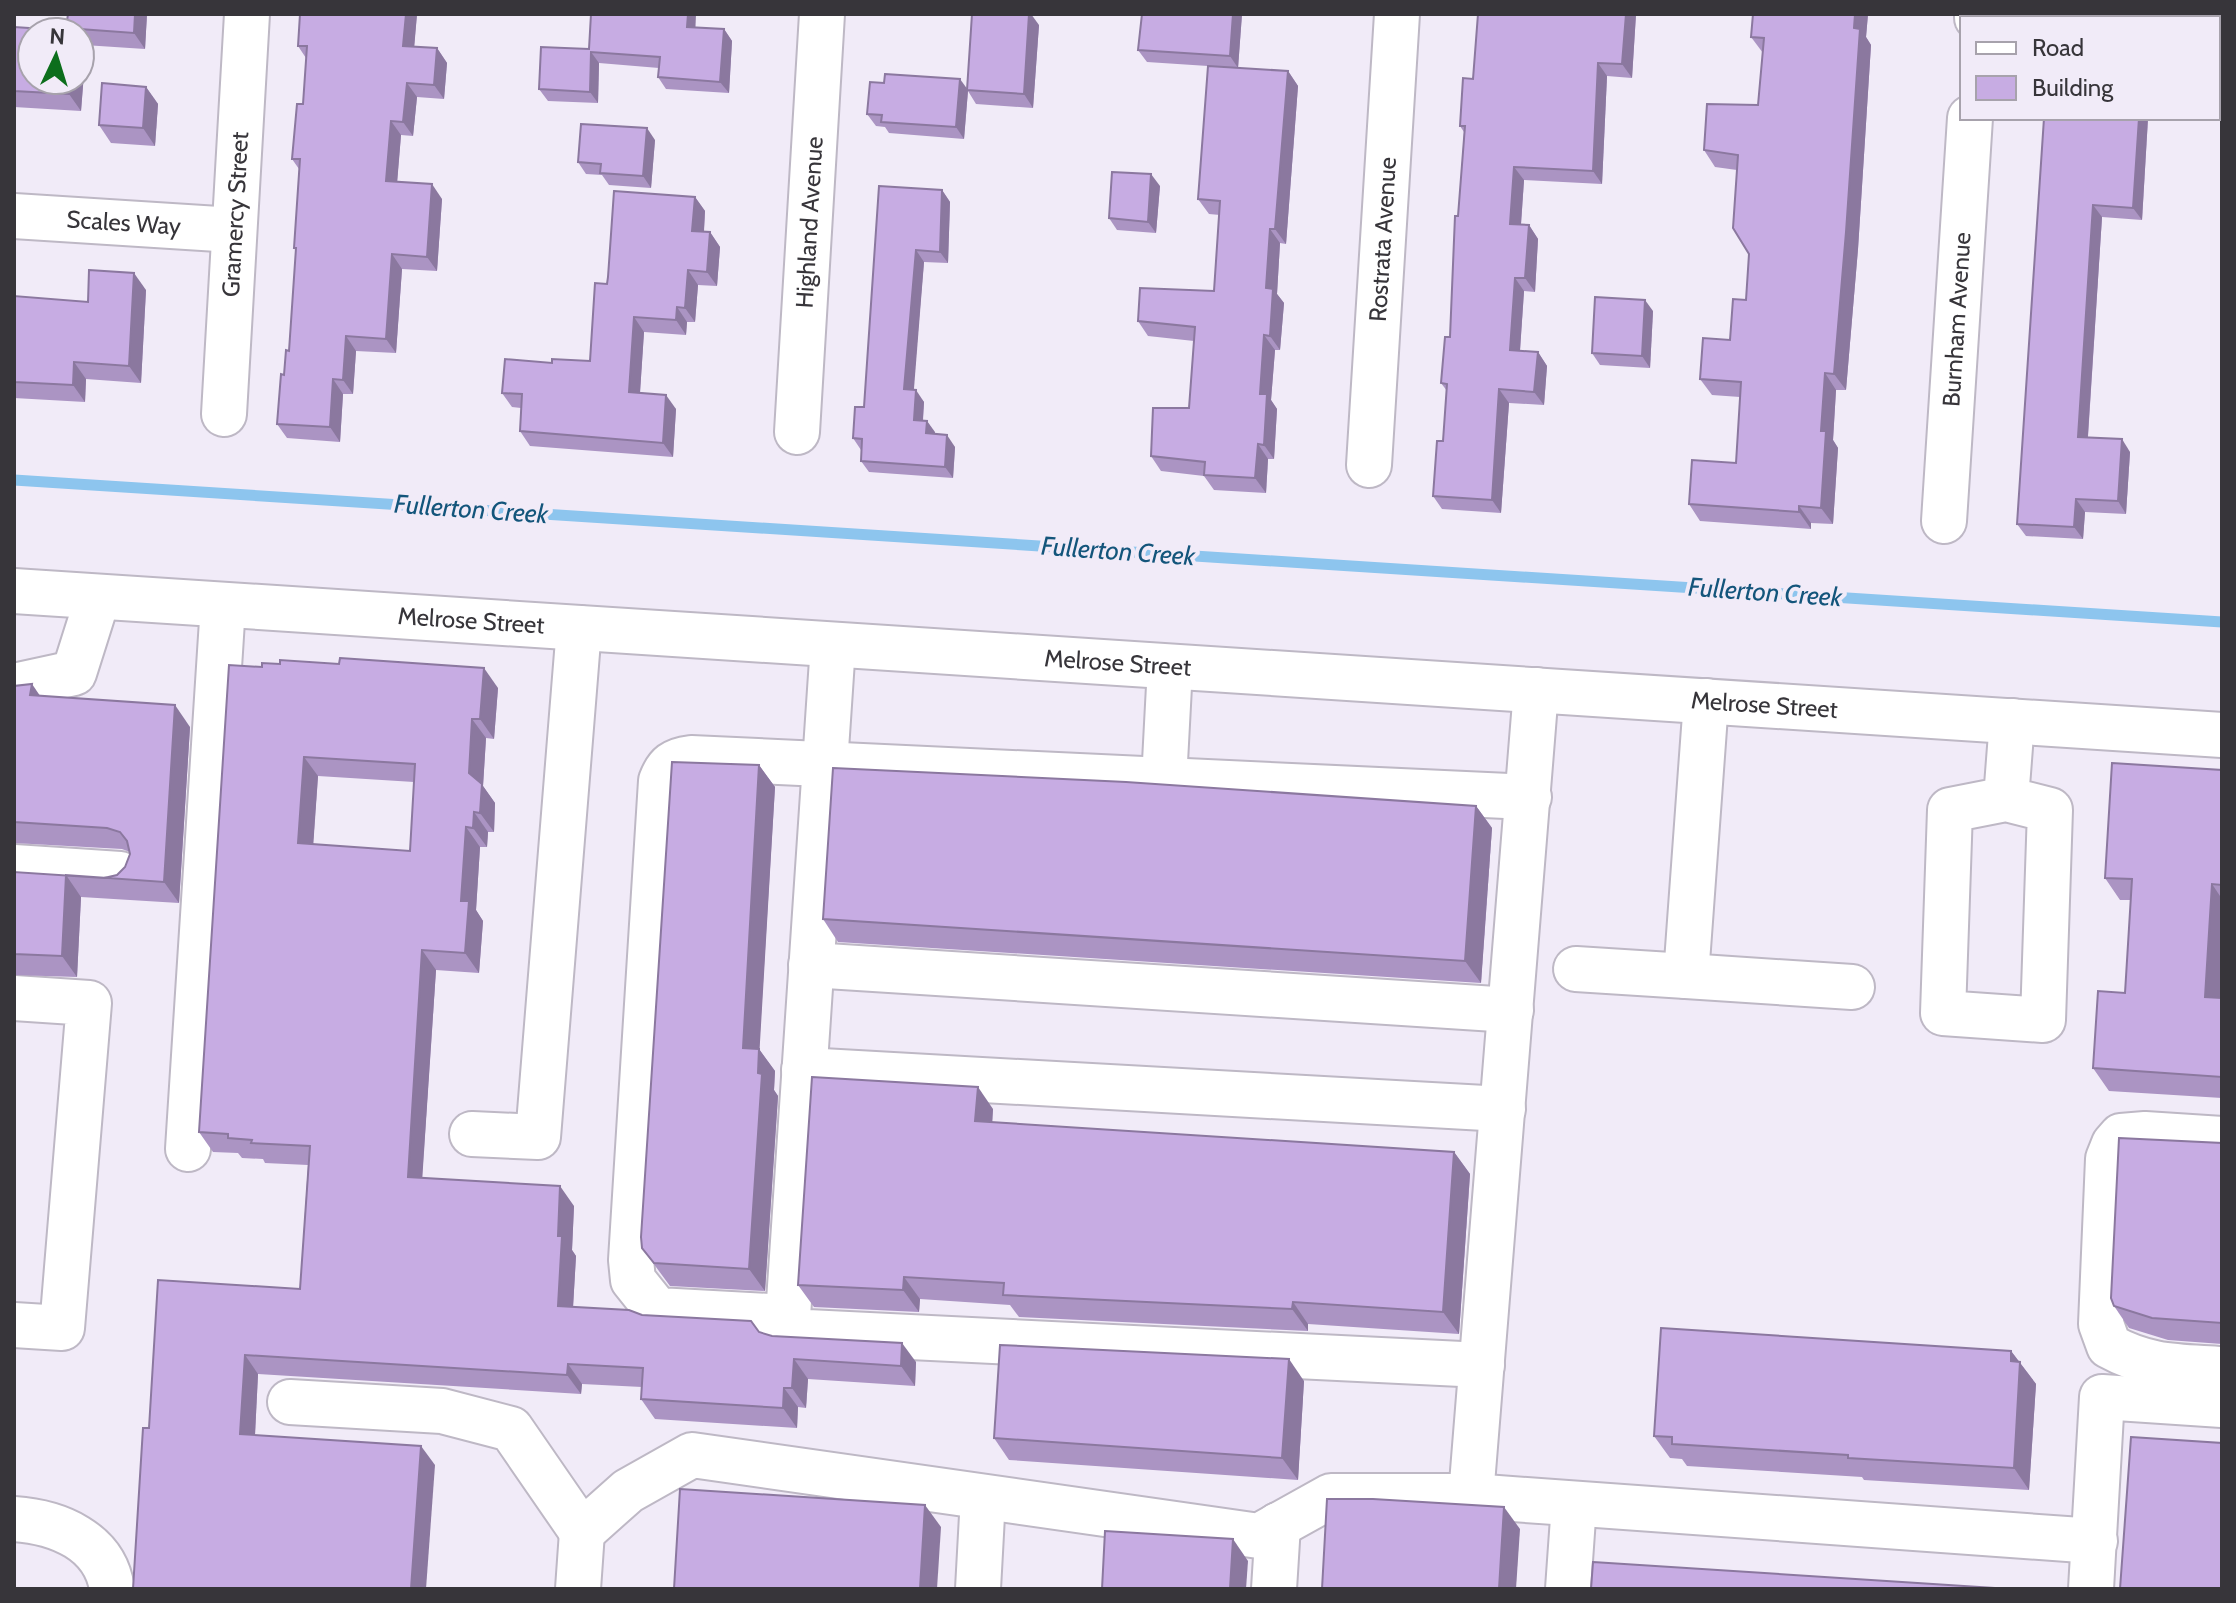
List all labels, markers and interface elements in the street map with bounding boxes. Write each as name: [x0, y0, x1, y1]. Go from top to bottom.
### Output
north arrow: [16, 16, 96, 96]
legend: [1960, 16, 2220, 120]
text: N: [49, 23, 66, 51]
text: Road: [2032, 33, 2084, 62]
text: Building: [2032, 73, 2114, 102]
street label: Gramercy Street: [216, 131, 254, 298]
street label: Highland Avenue: [789, 135, 829, 309]
street label: Rostrata Avenue: [1363, 156, 1402, 323]
street label: Scales Way: [66, 204, 182, 241]
street label: Burnham Avenue: [1936, 231, 1977, 408]
water label: Fullerton Creek: [393, 488, 550, 530]
water label: Fullerton Creek: [1040, 530, 1197, 572]
water label: Fullerton Creek: [1687, 571, 1844, 613]
street label: Melrose Street: [397, 601, 545, 640]
street label: Melrose Street: [1043, 643, 1192, 682]
street label: Melrose Street: [1690, 685, 1839, 724]

